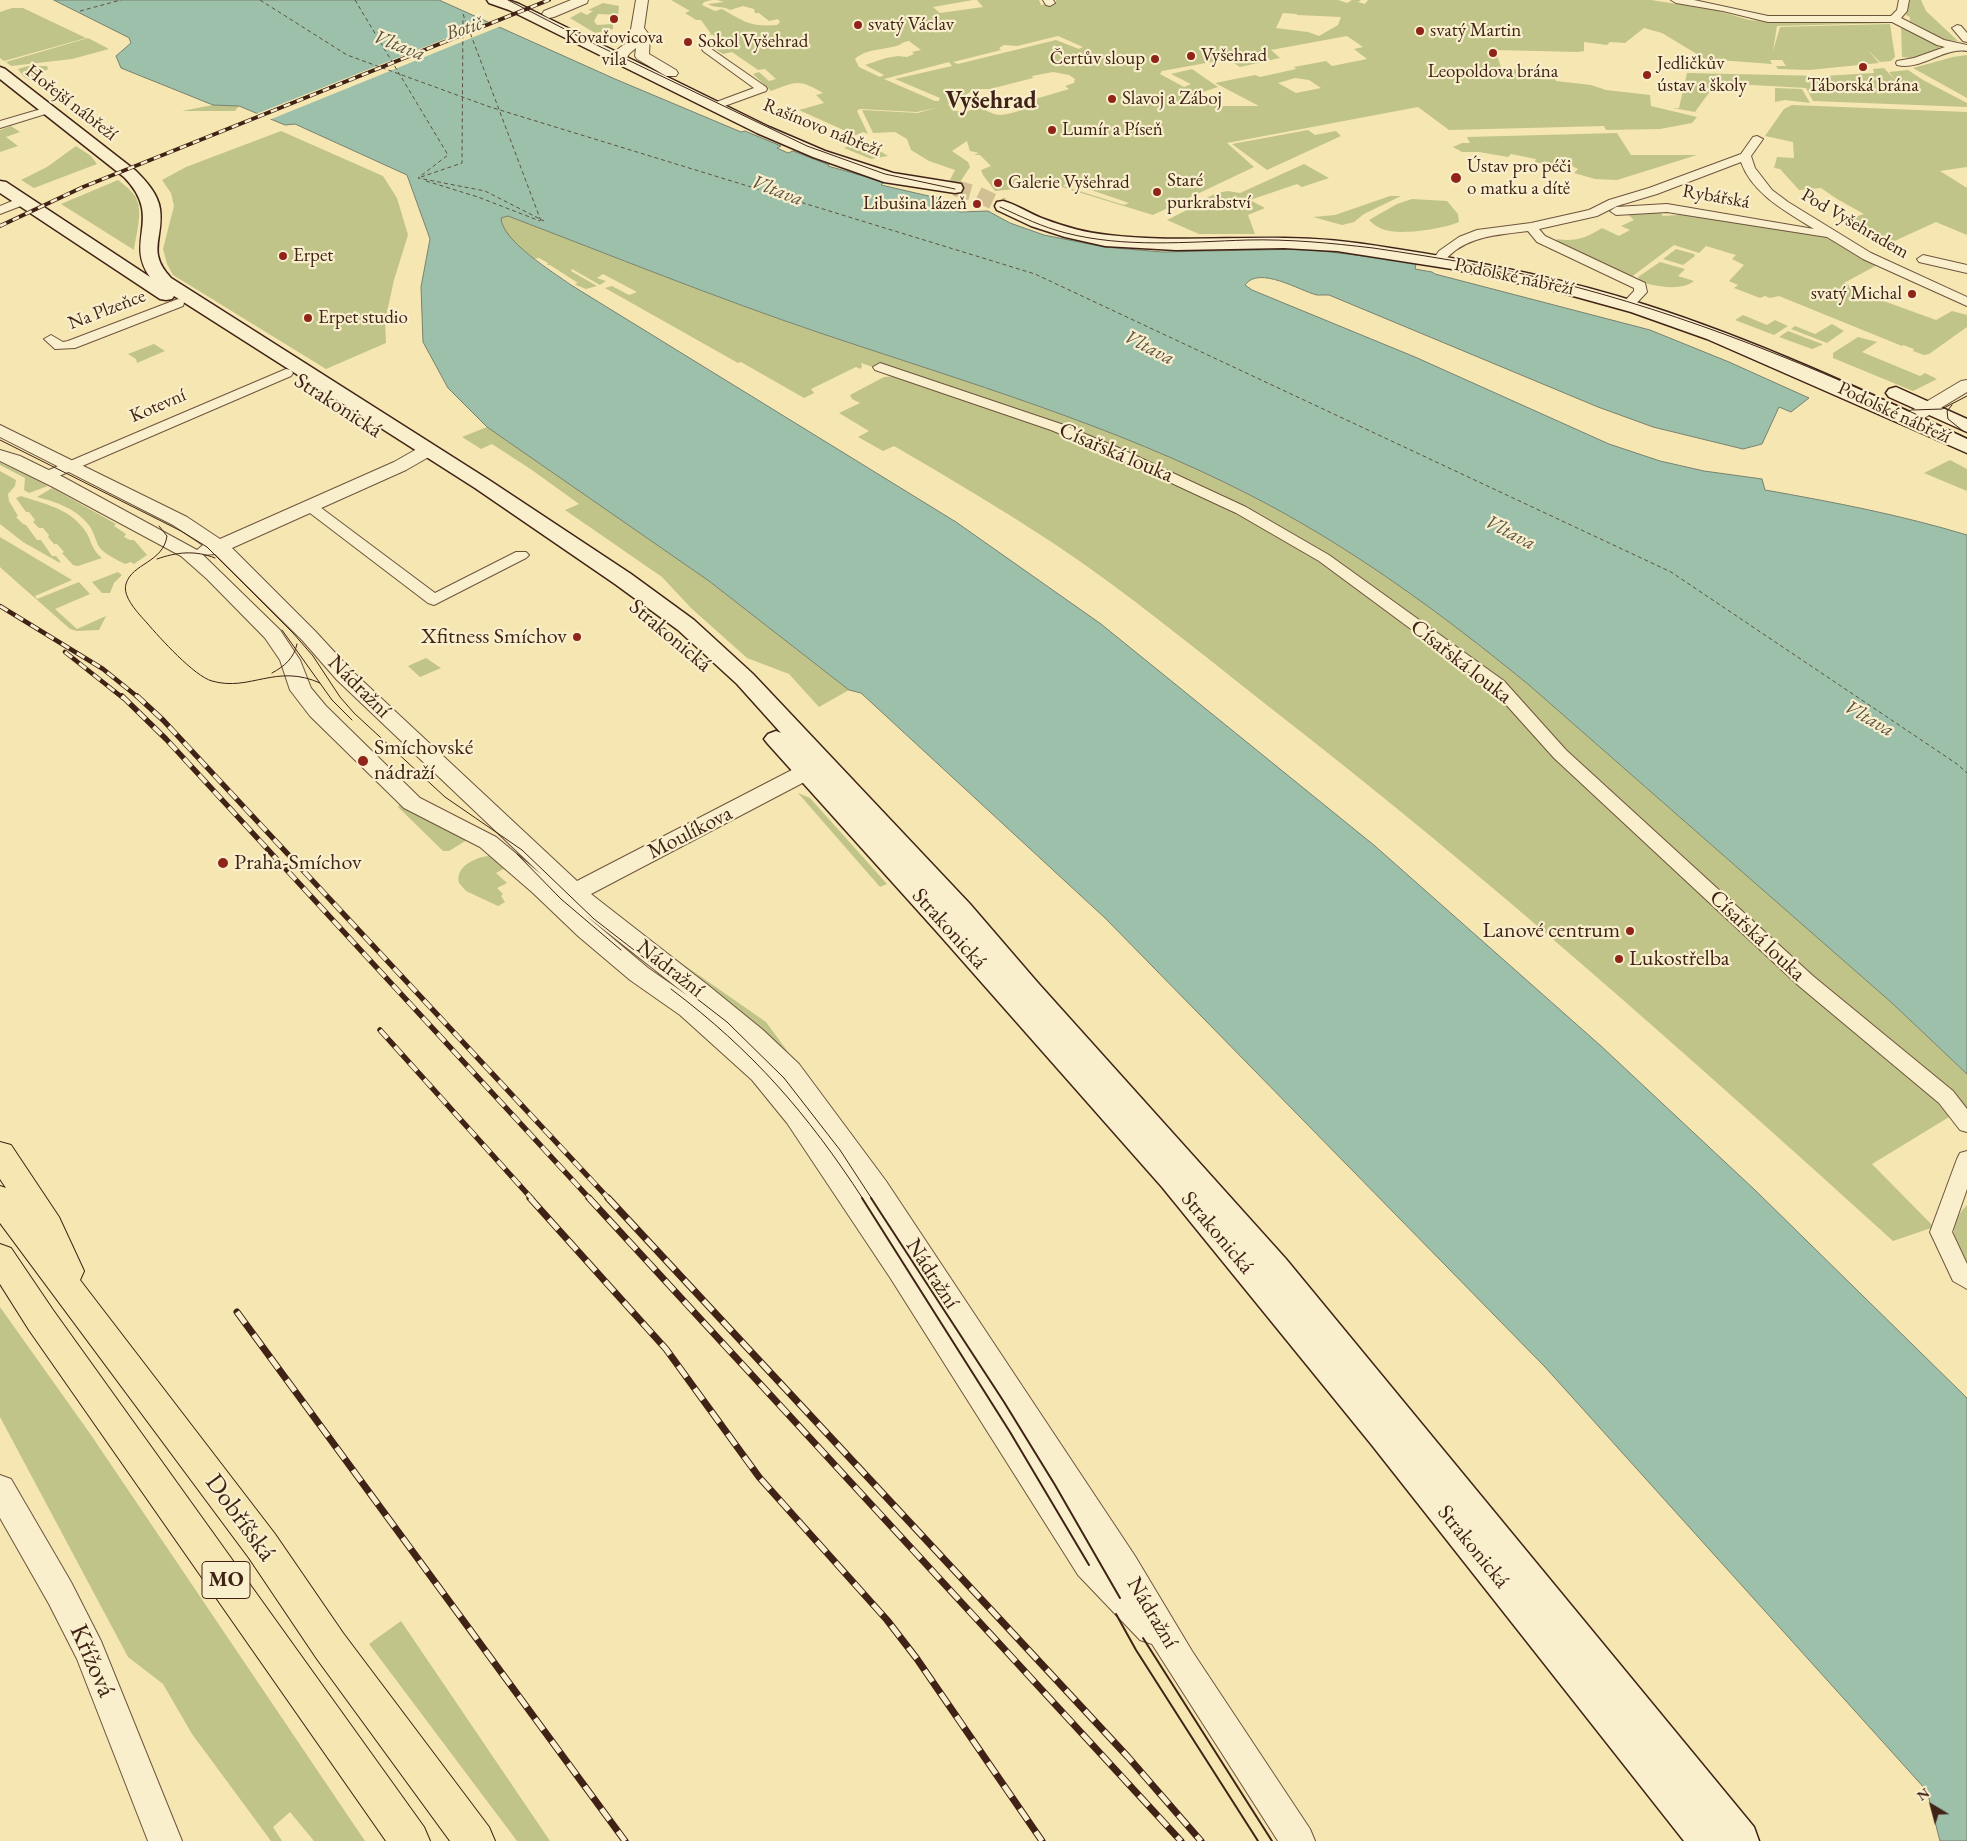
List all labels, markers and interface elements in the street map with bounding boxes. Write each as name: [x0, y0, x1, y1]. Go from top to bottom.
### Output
water label: Botič: [443, 12, 485, 46]
marker: Kovařovicova vila: [608, 13, 620, 25]
place label: svatý Václav: [868, 14, 954, 36]
marker: svatý Václav: [852, 19, 864, 31]
place label: svatý Martin: [1430, 20, 1521, 42]
water label: Vltava: [370, 25, 428, 67]
marker: svatý Martin: [1414, 25, 1426, 37]
place label: Kovařovicova vila: [565, 27, 663, 71]
place label: Sokol Vyšehrad: [698, 31, 808, 53]
marker: Sokol Vyšehrad: [682, 36, 694, 48]
place label: Vyšehrad: [1201, 45, 1267, 67]
marker: Leopoldova brána: [1487, 47, 1499, 59]
place label: Čertův sloup: [1050, 48, 1145, 70]
marker: Vyšehrad: [1185, 50, 1197, 62]
marker: Čertův sloup: [1149, 53, 1161, 65]
place label: Jedličkův ústav a školy: [1657, 53, 1747, 97]
street label: Hořejší nábřeží: [20, 60, 122, 146]
place label: Leopoldova brána: [1428, 61, 1558, 83]
marker: Táborská brána: [1857, 61, 1869, 73]
marker: Jedličkův ústav a školy: [1641, 69, 1653, 81]
place label: Táborská brána: [1807, 75, 1919, 97]
district label: Vyšehrad: [945, 87, 1037, 115]
place label: Slavoj a Záboj: [1122, 88, 1222, 110]
marker: Slavoj a Záboj: [1106, 93, 1118, 105]
street label: Rašínovo nábřeží: [760, 94, 884, 162]
place label: Lumír a Píseň: [1062, 119, 1163, 141]
marker: Lumír a Píseň: [1046, 124, 1058, 136]
place label: Ústav pro péči o matku a dítě: [1467, 156, 1571, 200]
water label: Vltava: [748, 170, 806, 212]
place label: Staré purkrabství: [1167, 170, 1251, 214]
marker: Ústav pro péči o matku a dítě: [1449, 171, 1463, 185]
place label: Galerie Vyšehrad: [1008, 172, 1130, 194]
marker: Galerie Vyšehrad: [992, 177, 1004, 189]
street label: Rybářská: [1681, 180, 1751, 214]
street label: Pod Vyšehradem: [1797, 184, 1913, 264]
marker: Staré purkrabství: [1151, 186, 1163, 198]
place label: Libušina lázeň: [863, 193, 967, 215]
marker: Libušina lázeň: [971, 198, 983, 210]
place label: Erpet: [293, 245, 333, 267]
marker: Erpet: [277, 250, 289, 262]
street label: Podolské nábřeží: [1452, 253, 1576, 301]
place label: svatý Michal: [1811, 283, 1902, 305]
street label: Na Plzeňce: [65, 285, 149, 335]
marker: svatý Michal: [1906, 288, 1918, 300]
place label: Erpet studio: [318, 307, 408, 329]
marker: Erpet studio: [302, 312, 314, 324]
water label: Vltava: [1120, 325, 1178, 371]
street label: Strakonická: [289, 368, 387, 444]
street label: Podolské nábřeží: [1834, 377, 1954, 449]
street label: Kotevní: [127, 384, 189, 428]
street label: Císařská louka: [1055, 417, 1177, 489]
water label: Vltava: [1481, 510, 1539, 556]
street label: Strakonická: [623, 594, 717, 678]
street label: Císařská louka: [1405, 614, 1517, 710]
place label: Xfitness Smíchov: [421, 624, 567, 650]
marker: Xfitness Smíchov: [571, 631, 583, 643]
street label: Nádražní: [322, 650, 396, 724]
water label: Vltava: [1840, 695, 1898, 743]
place label: Smíchovské nádraží: [374, 735, 473, 786]
marker: Smíchovské nádraží: [356, 754, 370, 768]
street label: Moulíkova: [643, 800, 737, 866]
place label: Praha-Smíchov: [234, 850, 362, 876]
marker: Praha-Smíchov: [216, 856, 230, 870]
street label: Strakonická: [906, 883, 992, 975]
street label: Císařská louka: [1703, 885, 1811, 987]
place label: Lanové centrum: [1482, 918, 1620, 944]
marker: Lanové centrum: [1624, 925, 1636, 937]
street label: Nádražní: [631, 934, 709, 1004]
place label: Lukostřelba: [1629, 946, 1730, 972]
marker: Lukostřelba: [1613, 953, 1625, 965]
street label: Strakonická: [1175, 1186, 1259, 1280]
street label: Nádražní: [900, 1234, 964, 1314]
street label: Dobříšská: [198, 1468, 282, 1568]
street label: Strakonická: [1431, 1500, 1515, 1594]
road number: MO: [202, 1562, 250, 1598]
street label: Nádražní: [1121, 1573, 1183, 1653]
street label: Křížová: [62, 1620, 122, 1702]
north arrow: [1907, 1781, 1957, 1831]
text: N: [1913, 1783, 1933, 1805]

